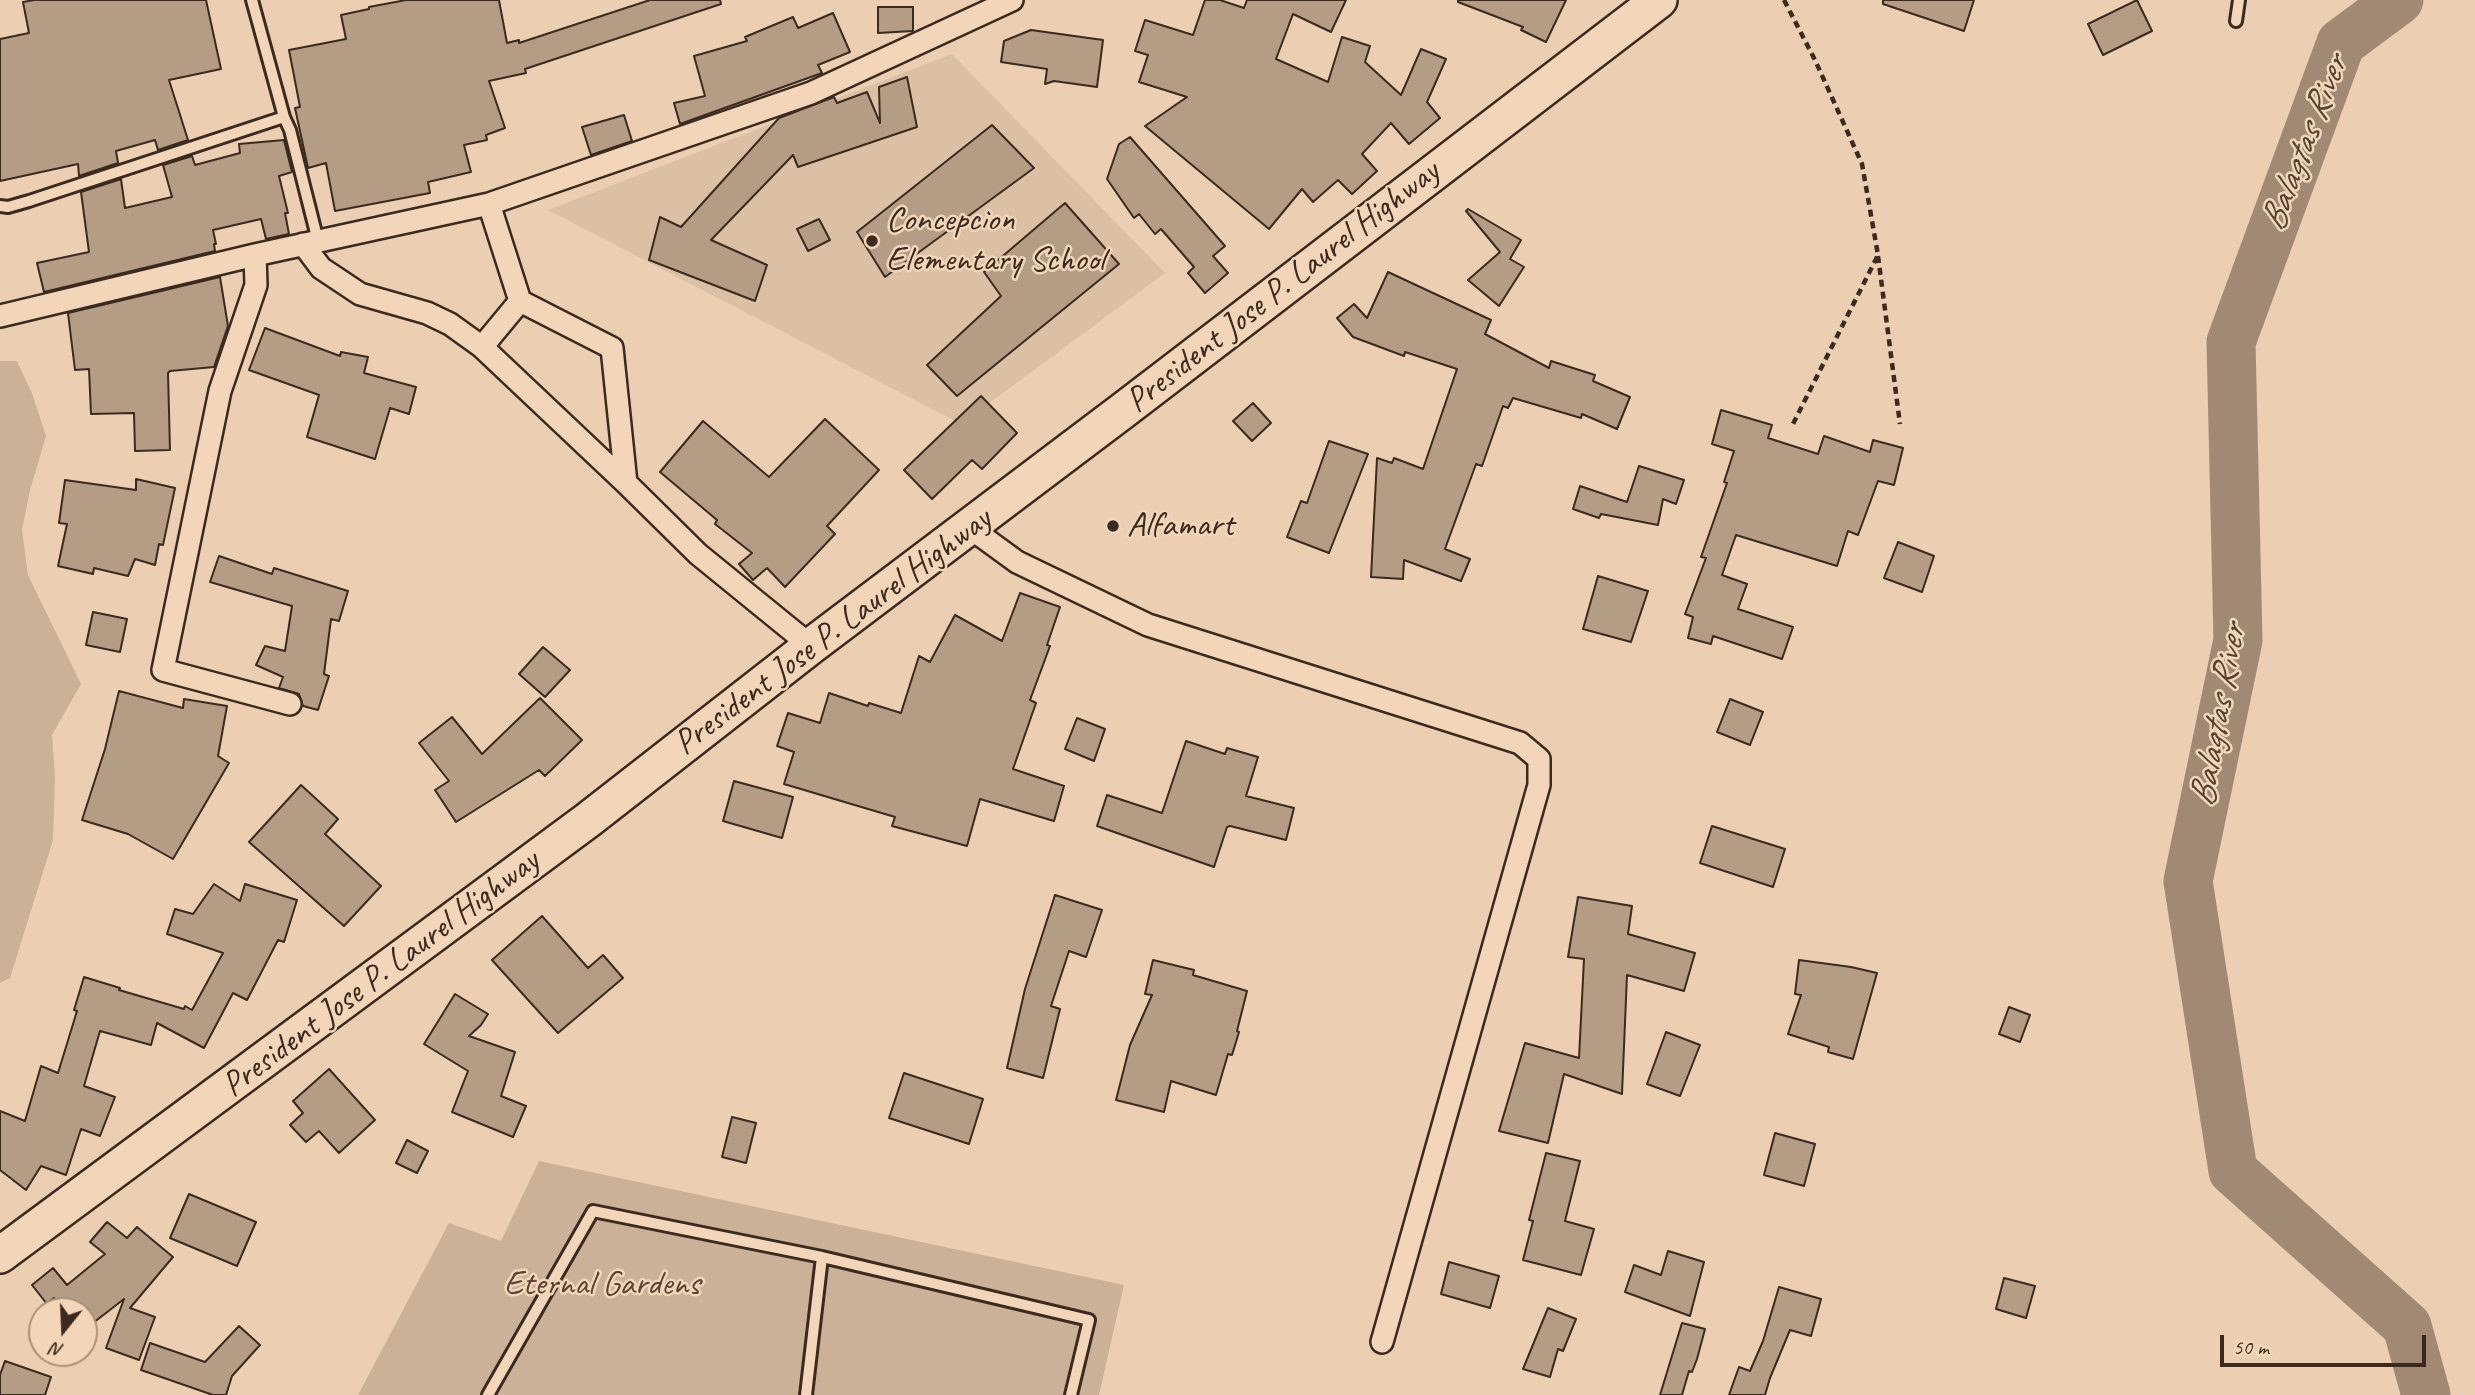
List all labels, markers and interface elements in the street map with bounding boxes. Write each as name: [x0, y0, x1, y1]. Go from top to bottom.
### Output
water label: Balagtas River: [2251, 50, 2359, 238]
street label: President Jose P. Laurel Highway: [1118, 152, 1448, 422]
place label: Concepcion Elementary School: [886, 200, 1105, 282]
marker: Concepcion Elementary School: [864, 233, 880, 249]
street label: President Jose P. Laurel Highway: [666, 499, 1000, 765]
place label: Alfamart: [1127, 505, 1234, 547]
marker: Alfamart: [1105, 518, 1121, 534]
water label: Balagtas River: [2181, 622, 2257, 810]
street label: President Jose P. Laurel Highway: [214, 841, 548, 1107]
park label: Eternal Gardens: [504, 1264, 700, 1306]
north arrow: [28, 1297, 98, 1367]
scale bar: [2223, 1322, 2430, 1366]
text: 50 m: [2233, 1334, 2269, 1360]
text: N: [48, 1337, 66, 1363]

